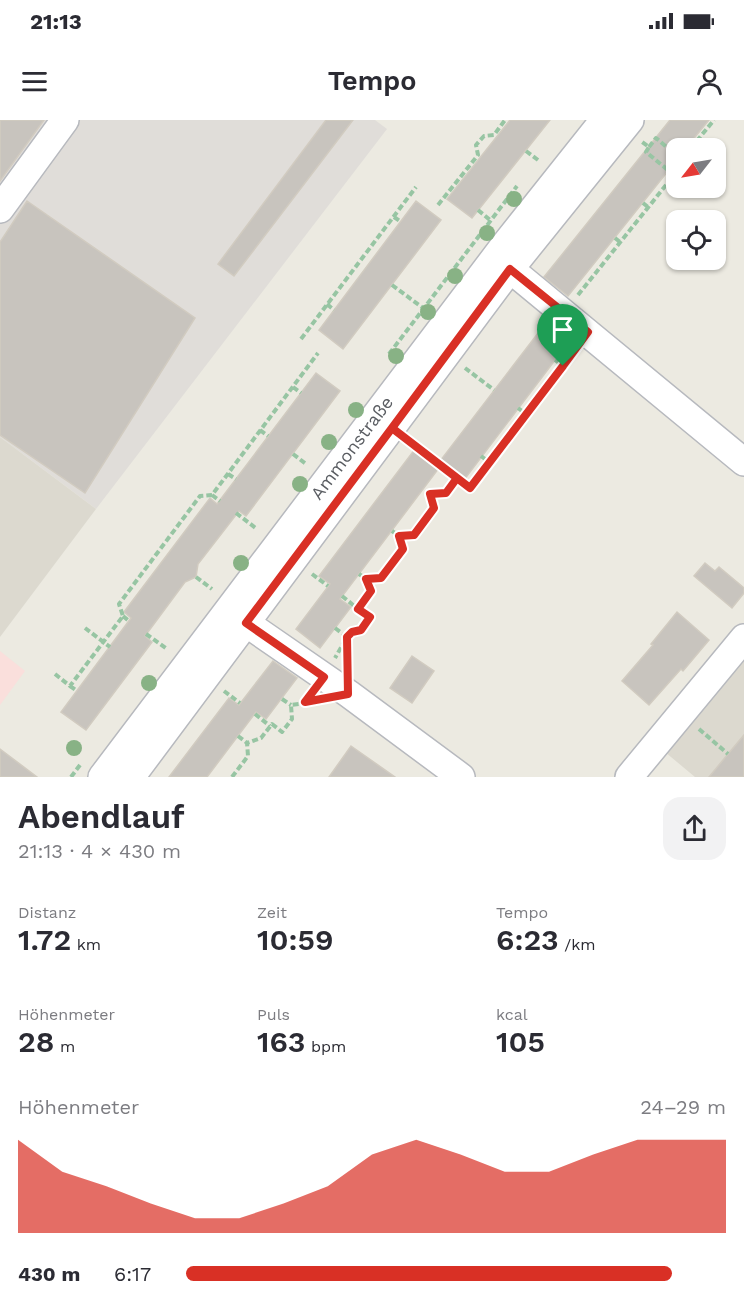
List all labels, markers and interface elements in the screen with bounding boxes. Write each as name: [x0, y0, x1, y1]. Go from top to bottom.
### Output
text: 21:13: [30, 9, 82, 34]
icon: menu: [18, 65, 51, 98]
text: Tempo: [328, 65, 416, 97]
icon: person: [693, 65, 726, 98]
north arrow: [666, 138, 726, 198]
map controls: [666, 138, 726, 270]
button: locate: [666, 210, 726, 270]
pin: [537, 304, 588, 366]
icon: arrive: [546, 313, 579, 346]
street label: Ammonstraße: [306, 392, 397, 504]
text: Abendlauf: [18, 797, 185, 836]
button: share: [663, 797, 726, 860]
text: 21:13 · 4 × 430 m: [18, 839, 181, 863]
text: Distanz: [18, 903, 76, 922]
text: Zeit: [257, 903, 287, 922]
text: Tempo: [496, 903, 548, 922]
text: 1.72: [18, 922, 71, 957]
text: 10:59: [257, 922, 334, 957]
text: 6:23: [496, 922, 559, 957]
text: km: [71, 935, 101, 954]
text: /km: [559, 935, 596, 954]
text: Höhenmeter: [18, 1005, 115, 1024]
text: Puls: [257, 1005, 290, 1024]
text: kcal: [496, 1005, 528, 1024]
text: 28: [18, 1024, 54, 1059]
text: 163: [257, 1024, 306, 1059]
text: 105: [496, 1024, 545, 1059]
text: m: [54, 1037, 75, 1056]
text: bpm: [306, 1037, 346, 1056]
text: Höhenmeter: [18, 1095, 139, 1119]
text: 24–29 m: [640, 1095, 726, 1119]
text: 430 m: [18, 1262, 80, 1286]
text: 6:17: [114, 1262, 151, 1286]

